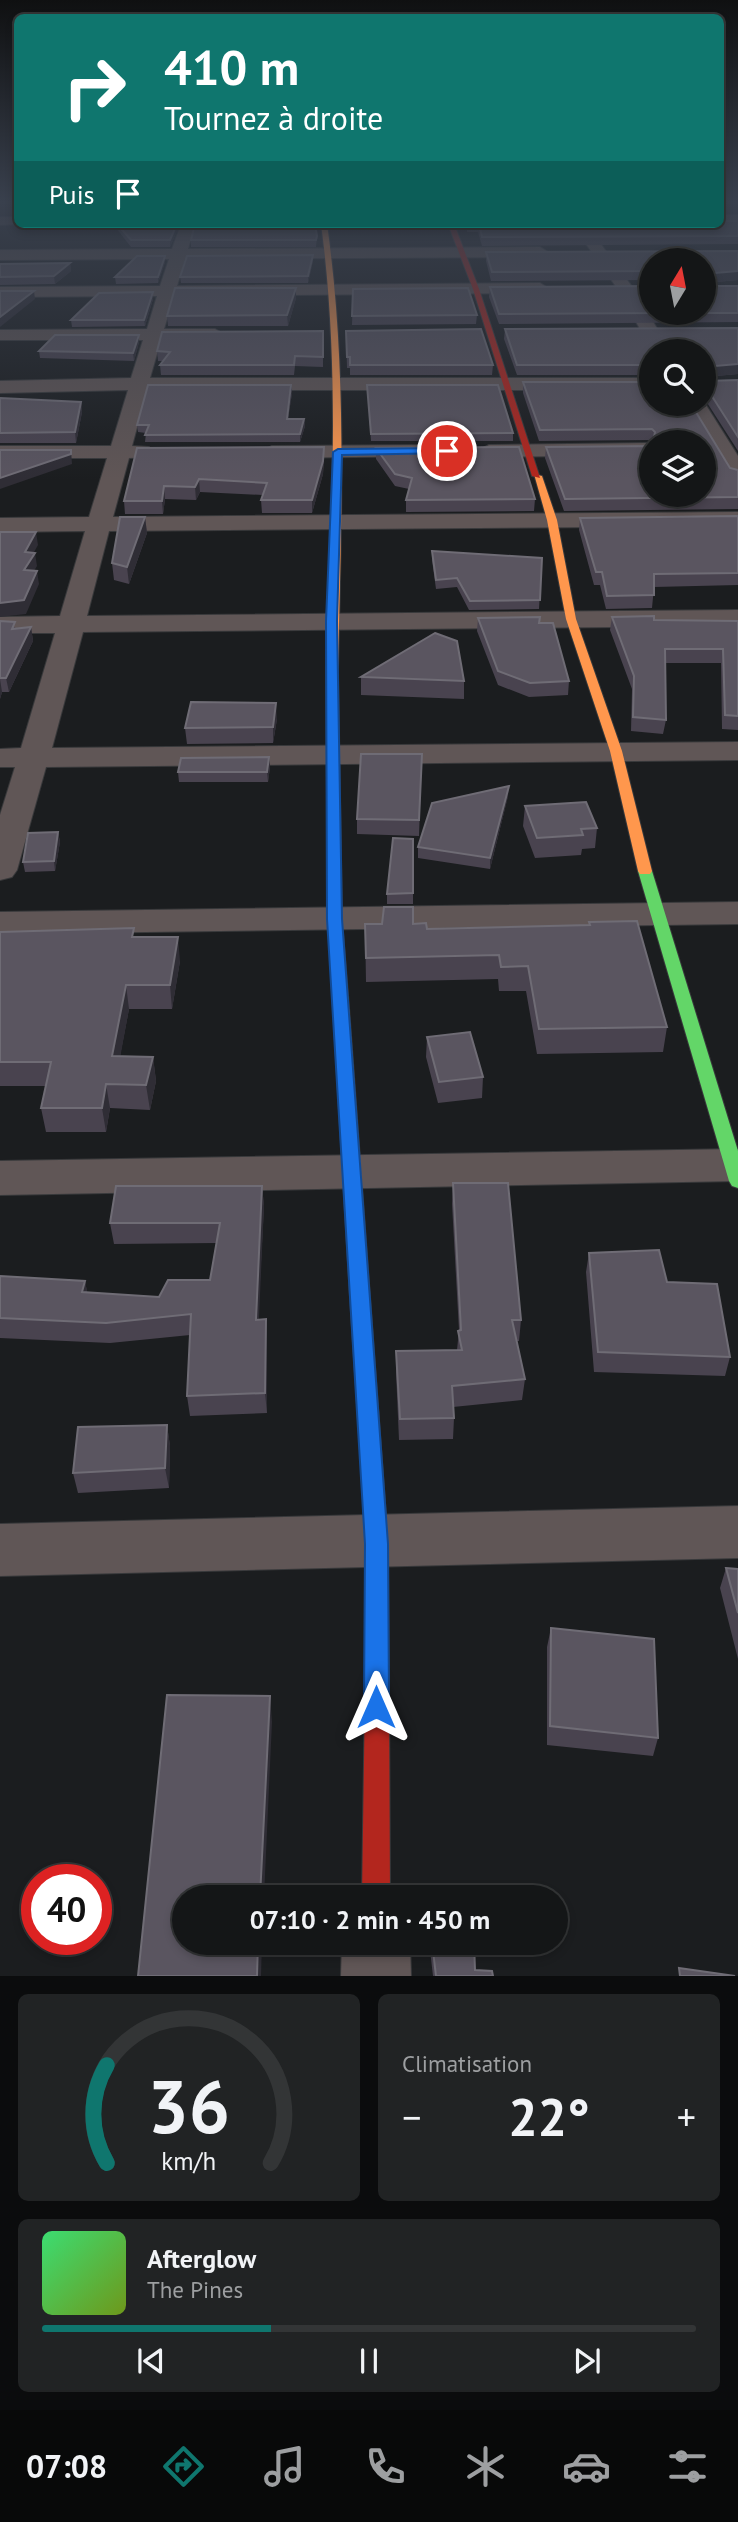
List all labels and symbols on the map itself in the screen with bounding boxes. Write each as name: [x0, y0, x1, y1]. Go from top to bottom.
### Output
north arrow: [639, 248, 716, 326]
pin: [417, 421, 477, 481]
position arrow: [339, 1670, 413, 1744]
speed limit sign: 40: [21, 1864, 112, 1955]

